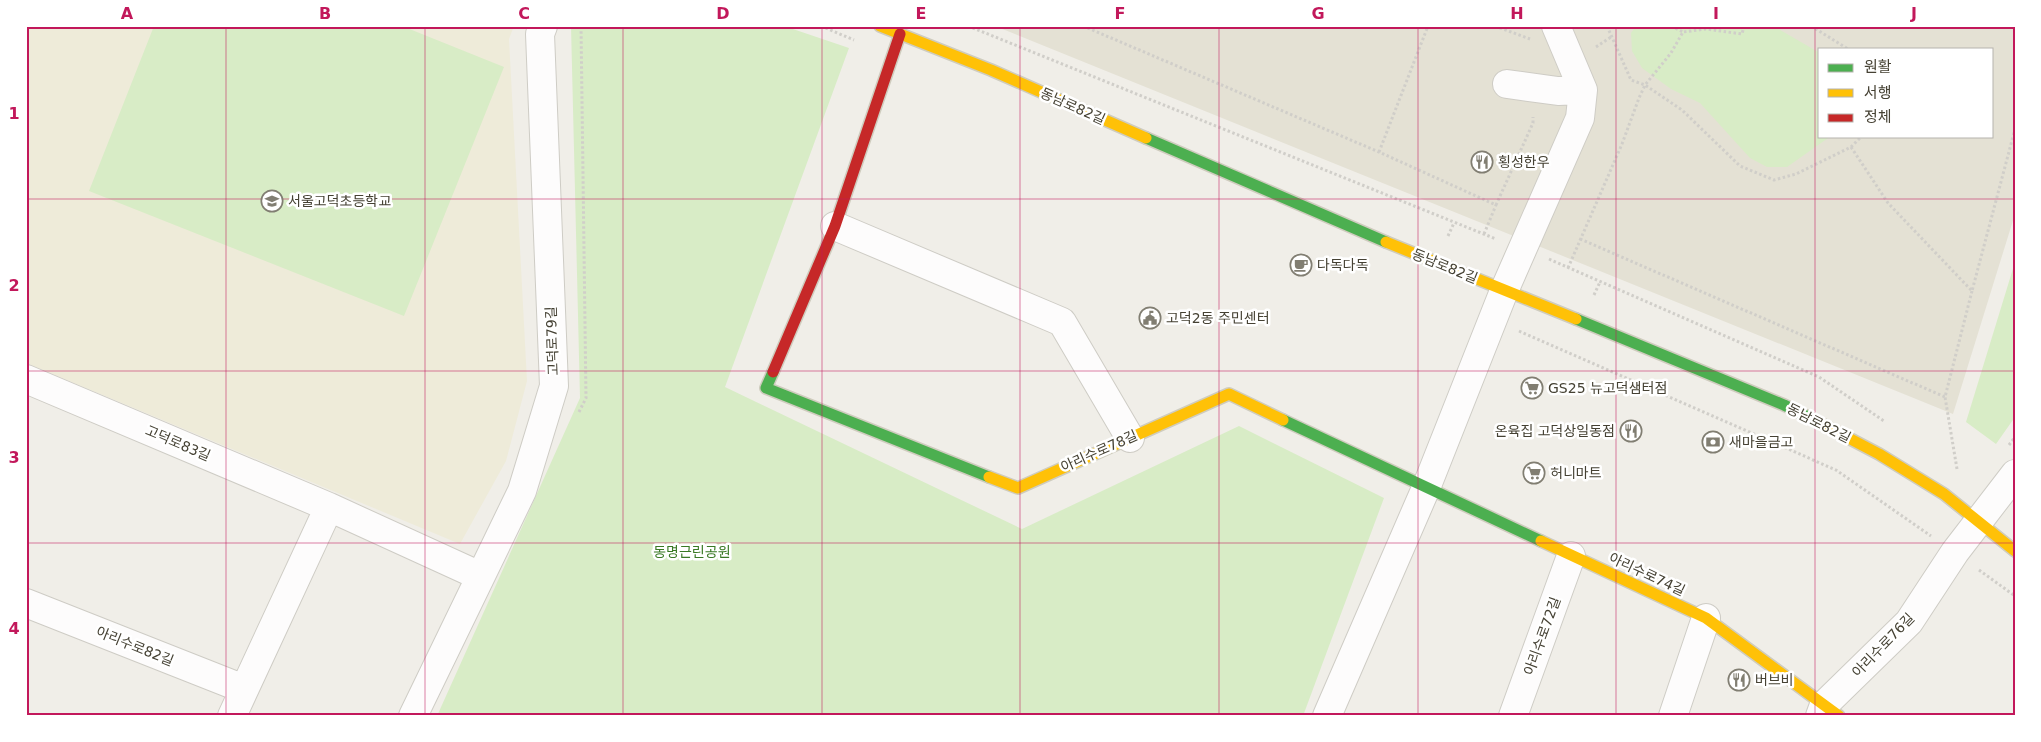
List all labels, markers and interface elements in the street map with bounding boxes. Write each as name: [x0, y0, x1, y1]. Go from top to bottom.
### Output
text: A: [121, 4, 134, 23]
text: B: [319, 4, 331, 23]
text: C: [518, 4, 530, 23]
text: D: [716, 4, 730, 23]
text: E: [916, 4, 926, 23]
text: F: [1115, 4, 1125, 23]
text: G: [1311, 4, 1325, 23]
text: H: [1510, 4, 1524, 23]
text: I: [1713, 4, 1719, 23]
text: J: [1910, 4, 1917, 23]
legend: [1818, 48, 1994, 138]
text: 원활: [1864, 58, 1892, 76]
text: 서행: [1864, 84, 1892, 102]
street label: 동남로82길: [1038, 85, 1108, 127]
text: 1: [8, 104, 20, 123]
text: 정체: [1864, 108, 1892, 126]
restaurant icon: 횡성한우: [1470, 150, 1494, 174]
place label: 횡성한우: [1498, 154, 1550, 170]
school or university icon: 서울고덕초등학교: [260, 189, 284, 213]
place label: 서울고덕초등학교: [288, 193, 391, 209]
street label: 동남로82길: [1410, 246, 1480, 286]
cafe icon: 다독다독: [1289, 253, 1313, 277]
place label: 다독다독: [1317, 257, 1369, 273]
text: 2: [8, 276, 20, 295]
street label: 고덕로79길: [543, 306, 561, 376]
public building icon: 고덕2동 주민센터: [1138, 306, 1162, 330]
place label: 고덕2동 주민센터: [1166, 310, 1270, 326]
supermarket icon: GS25 뉴고덕샘터점: [1520, 376, 1544, 400]
place label: GS25 뉴고덕샘터점: [1548, 380, 1667, 396]
street label: 동남로82길: [1784, 400, 1854, 446]
restaurant icon: 온육집 고덕상일동점: [1619, 419, 1643, 443]
street label: 고덕로83길: [143, 422, 213, 464]
place label: 온육집 고덕상일동점: [1495, 423, 1615, 439]
street label: 아리수로78길: [1058, 427, 1140, 475]
bank icon: 새마을금고: [1701, 430, 1725, 454]
place label: 새마을금고: [1729, 434, 1794, 450]
text: 3: [8, 448, 20, 467]
supermarket icon: 허니마트: [1522, 461, 1546, 485]
place label: 허니마트: [1550, 465, 1602, 481]
park label: 동명근린공원: [653, 544, 731, 560]
street label: 아리수로74길: [1606, 549, 1688, 599]
street label: 아리수로72길: [1520, 595, 1564, 677]
street label: 아리수로76길: [1849, 610, 1917, 680]
text: 4: [8, 619, 20, 638]
street label: 아리수로82길: [94, 623, 176, 669]
restaurant icon: 버브비: [1727, 668, 1751, 692]
place label: 버브비: [1755, 672, 1794, 688]

